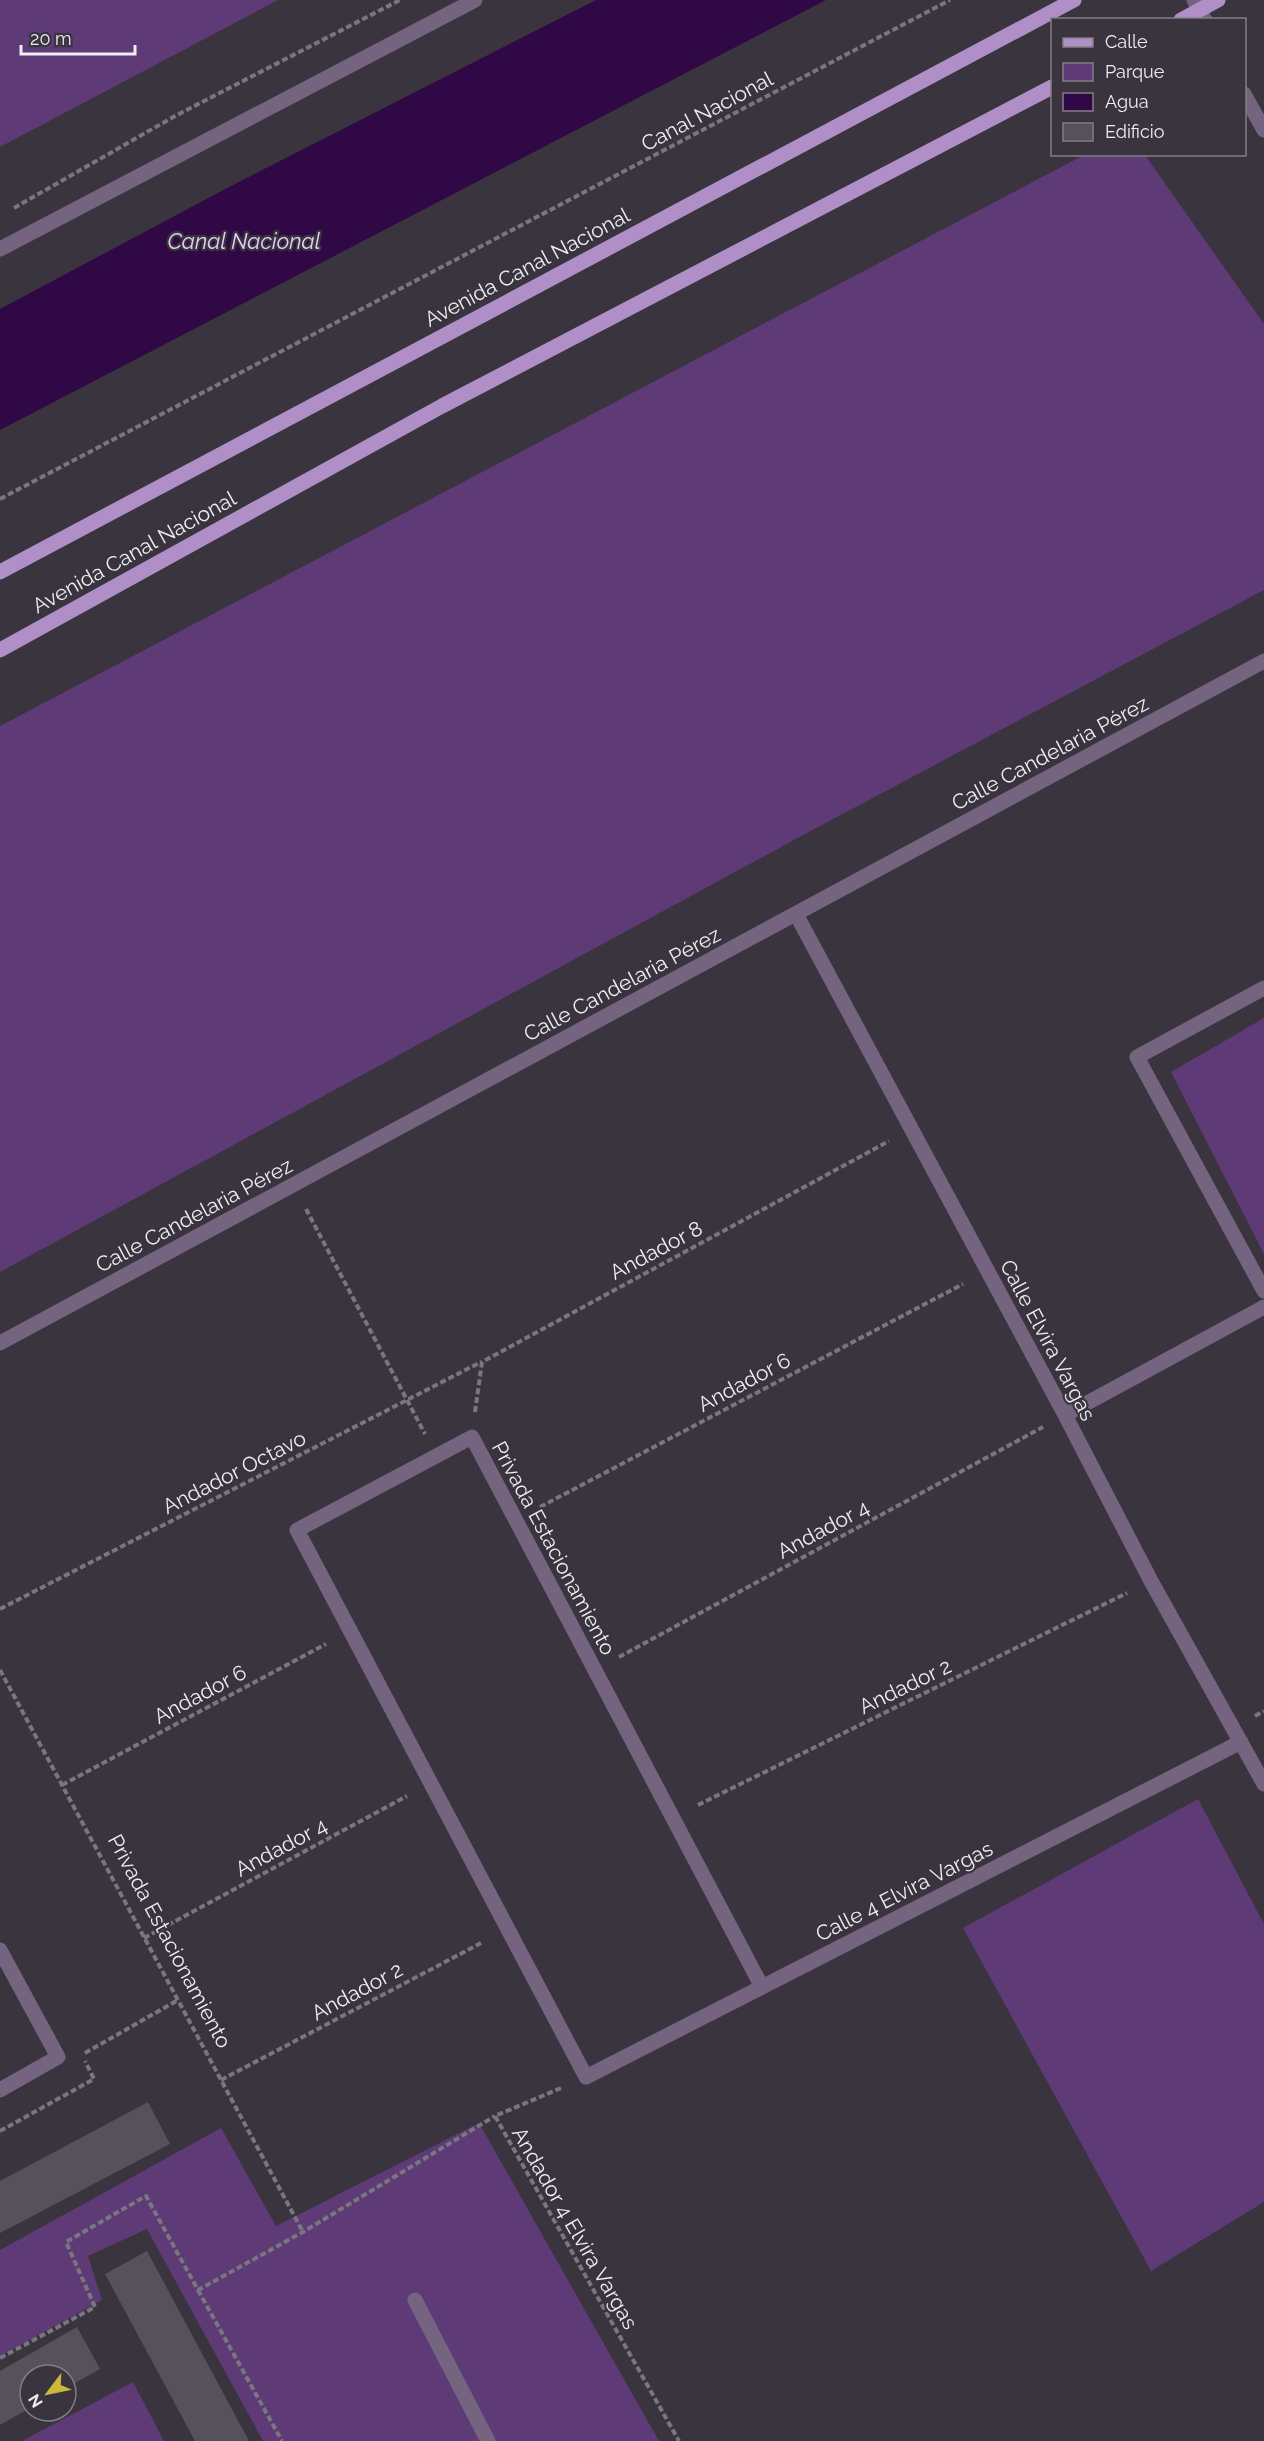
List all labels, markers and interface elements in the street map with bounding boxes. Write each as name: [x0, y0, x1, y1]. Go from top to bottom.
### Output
scale bar: [21, 18, 135, 56]
legend: [1051, 18, 1246, 156]
text: 20 m: [30, 28, 72, 49]
text: Calle: [1105, 31, 1148, 52]
text: Parque: [1105, 61, 1165, 82]
street label: Canal Nacional: [637, 66, 777, 156]
text: Agua: [1105, 91, 1149, 112]
text: Edificio: [1105, 121, 1165, 142]
street label: Avenida Canal Nacional: [420, 202, 634, 332]
water label: Canal Nacional: [167, 228, 321, 254]
street label: Avenida Canal Nacional: [28, 485, 240, 618]
street label: Calle Candelaria Pérez: [947, 691, 1153, 815]
street label: Calle Candelaria Pérez: [519, 922, 725, 1046]
street label: Calle Candelaria Pérez: [91, 1153, 297, 1277]
street label: Andador 8: [605, 1215, 707, 1285]
street label: Calle Elvira Vargas: [995, 1255, 1101, 1425]
street label: Andador 6: [693, 1347, 795, 1417]
street label: Andador Octavo: [158, 1425, 310, 1519]
street label: Privada Estacionamiento: [487, 1437, 621, 1659]
street label: Andador 4: [773, 1494, 873, 1564]
street label: Andador 2: [855, 1653, 955, 1719]
street label: Andador 6: [149, 1659, 251, 1729]
street label: Andador 4: [231, 1812, 331, 1882]
street label: Privada Estacionamiento: [103, 1830, 237, 2052]
street label: Calle 4 Elvira Vargas: [811, 1836, 997, 1946]
street label: Andador 2: [307, 1957, 407, 2025]
street label: Andador 4 Elvira Vargas: [507, 2123, 643, 2333]
north arrow: [18, 2363, 78, 2423]
text: N: [24, 2390, 47, 2411]

